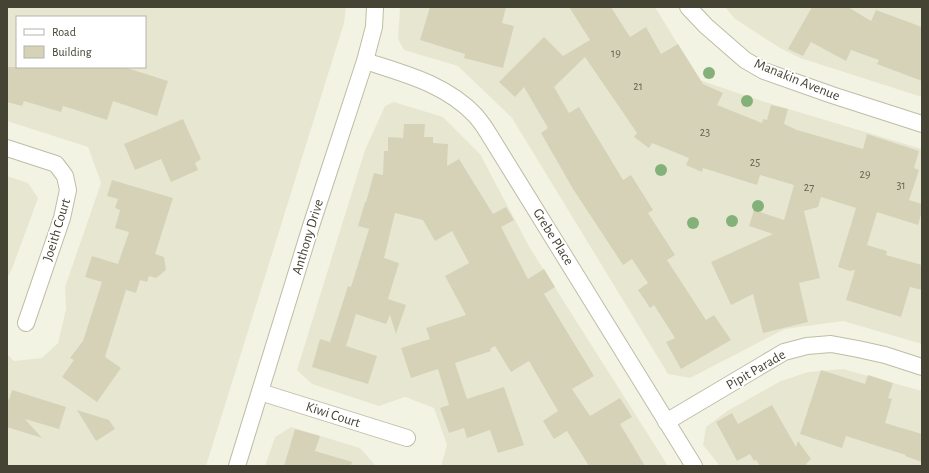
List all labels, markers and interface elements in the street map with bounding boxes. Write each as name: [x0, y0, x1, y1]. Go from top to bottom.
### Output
legend: [16, 16, 146, 68]
text: Road: [52, 26, 76, 38]
text: Building: [52, 46, 92, 58]
house number: 19: [611, 47, 621, 59]
street label: Manakin Avenue: [752, 56, 842, 104]
house number: 21: [633, 80, 643, 92]
house number: 23: [700, 126, 710, 138]
house number: 25: [750, 156, 760, 168]
house number: 29: [859, 168, 871, 180]
house number: 31: [896, 179, 906, 191]
house number: 27: [804, 181, 814, 193]
street label: Joeith Court: [41, 197, 73, 263]
street label: Anthony Drive: [290, 198, 326, 276]
street label: Grebe Place: [530, 206, 576, 268]
street label: Pipit Parade: [724, 348, 788, 392]
street label: Kiwi Court: [304, 400, 362, 430]

